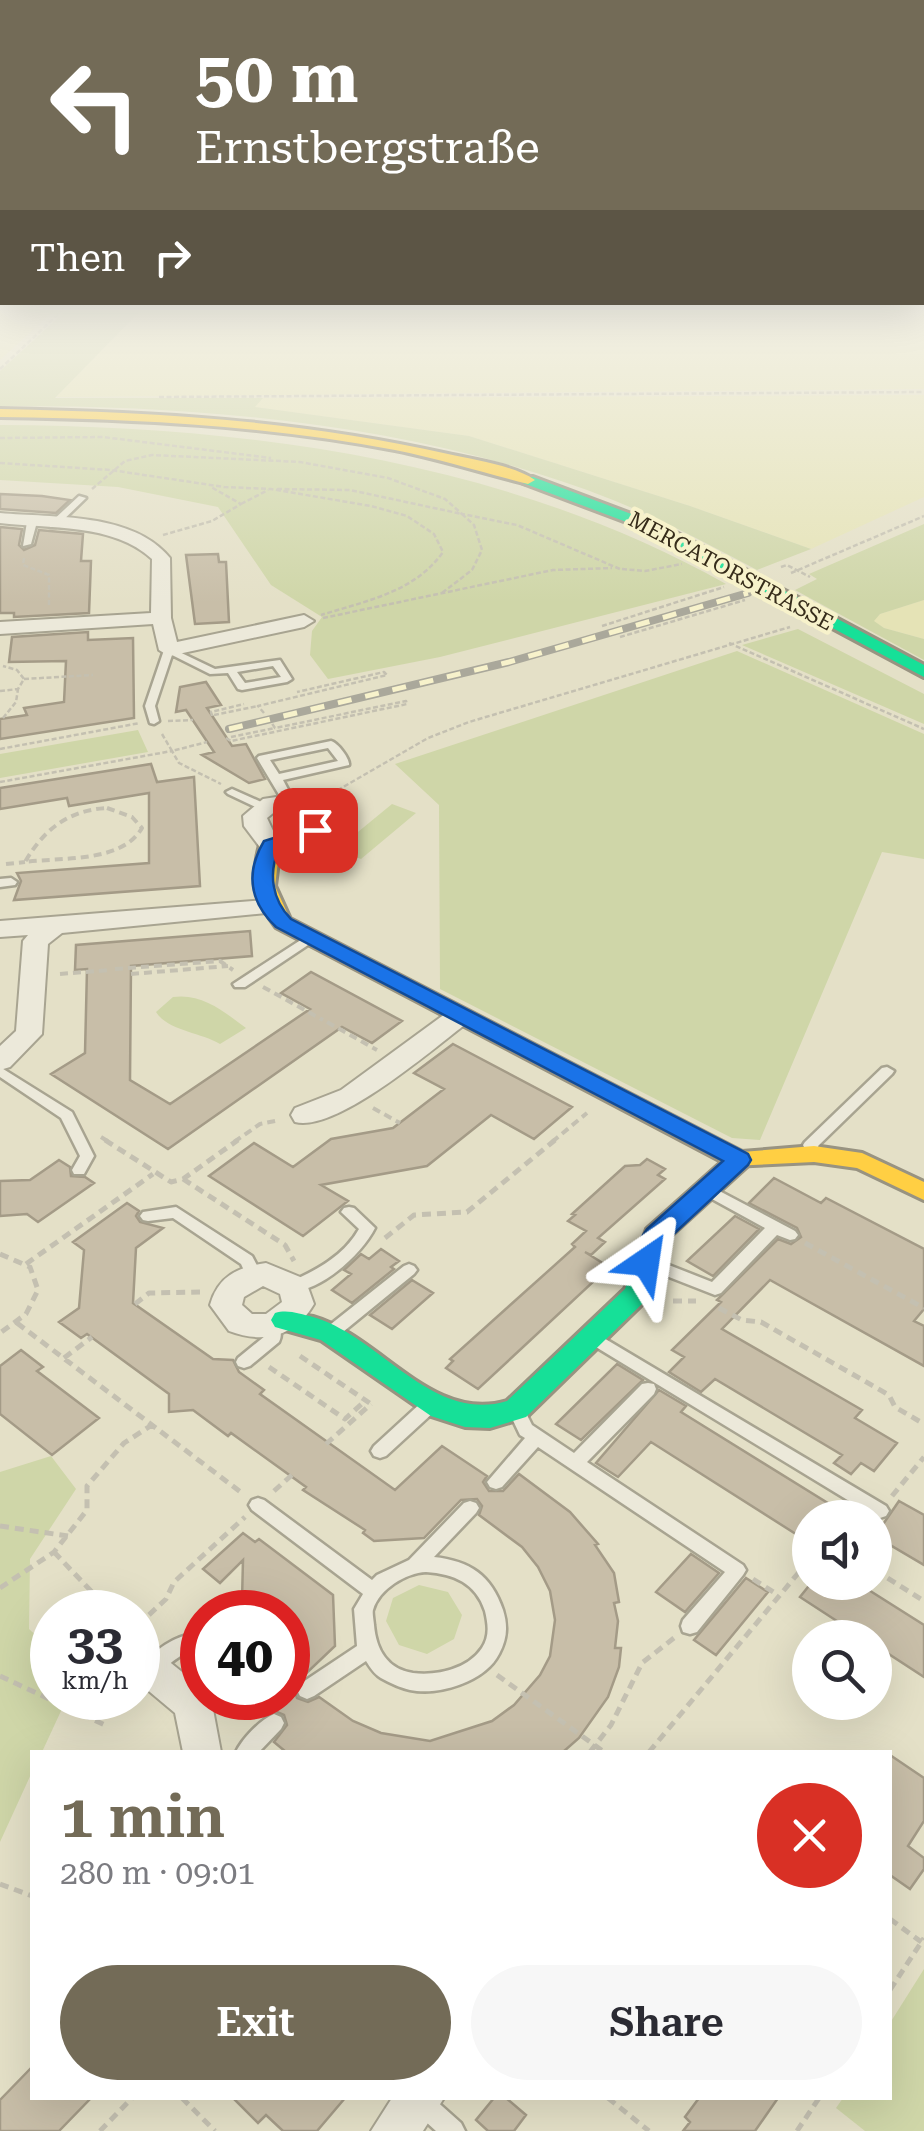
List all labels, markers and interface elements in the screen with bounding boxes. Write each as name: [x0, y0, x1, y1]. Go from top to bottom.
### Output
text: 50 m: [195, 37, 359, 119]
icon: left: [30, 40, 160, 170]
text: Ernstbergstraße: [195, 121, 540, 174]
icon: right: [145, 230, 200, 285]
text: Then: [30, 236, 125, 280]
street label: MERCATORSTRASSE: [624, 506, 838, 636]
pin: [273, 788, 358, 873]
icon: arrive: [288, 803, 343, 858]
position arrow: [594, 1210, 698, 1314]
map controls: [792, 1500, 892, 1720]
button: sound: [792, 1500, 892, 1600]
speed limit sign: 40: [180, 1590, 310, 1720]
text: 33: [67, 1614, 123, 1672]
button: search: [792, 1620, 892, 1720]
text: km/h: [62, 1666, 128, 1695]
text: 1 min: [60, 1781, 225, 1852]
button: close: [757, 1783, 862, 1888]
text: 280 m · 09:01: [60, 1854, 255, 1892]
button: Exit: [60, 1965, 451, 2080]
button: Share: [471, 1965, 862, 2080]

